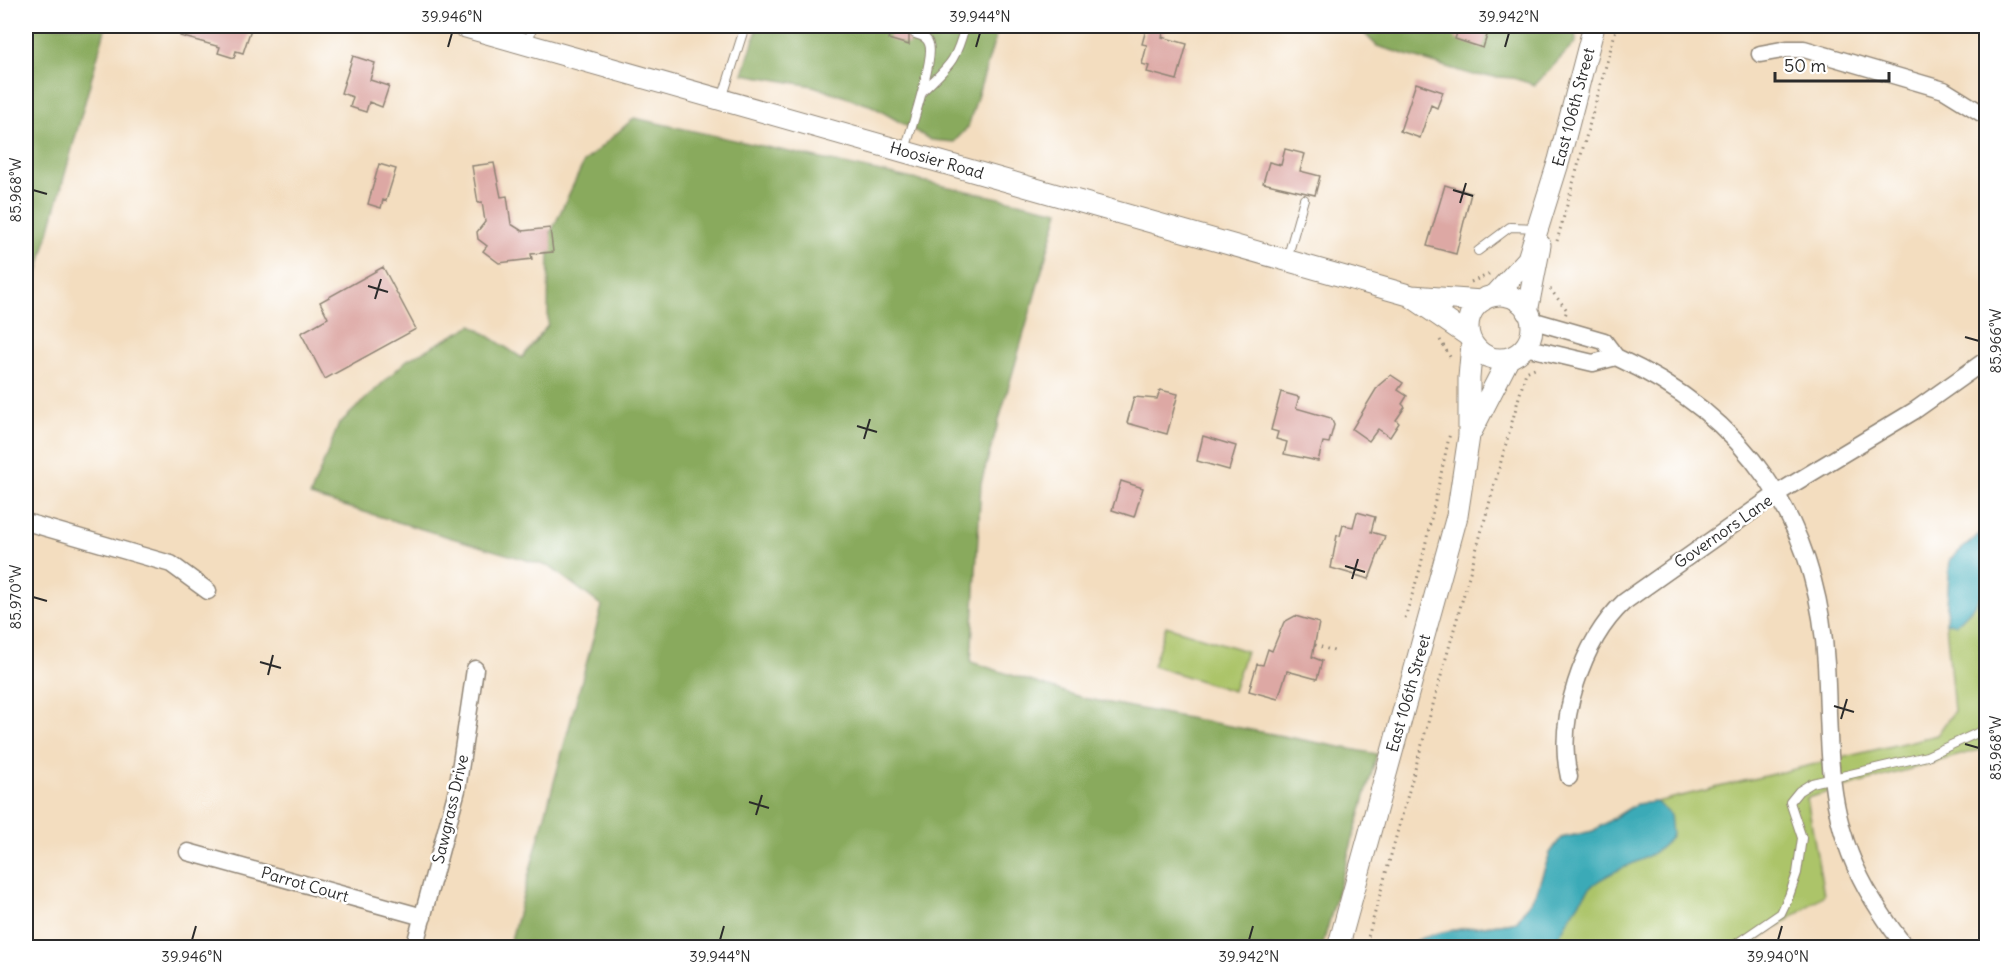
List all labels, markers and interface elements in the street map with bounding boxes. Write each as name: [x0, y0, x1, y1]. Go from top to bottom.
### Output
text: 39.946°N: [421, 7, 483, 26]
text: 39.944°N: [949, 7, 1011, 26]
text: 39.942°N: [1479, 7, 1539, 26]
street label: East 106th Street: [1548, 45, 1599, 169]
scale bar: [1775, 45, 1889, 83]
text: 50 m: [1784, 54, 1826, 77]
street label: Hoosier Road: [888, 137, 986, 183]
text: 85.968°W: [6, 157, 25, 222]
text: 85.966°W: [1986, 308, 2005, 373]
street label: Governors Lane: [1670, 490, 1776, 572]
text: 85.970°W: [6, 564, 25, 629]
street label: East 106th Street: [1382, 631, 1435, 754]
text: 85.968°W: [1986, 715, 2005, 780]
street label: Sawgrass Drive: [428, 753, 472, 865]
street label: Parrot Court: [259, 862, 352, 906]
text: 39.946°N: [161, 947, 223, 966]
text: 39.944°N: [689, 947, 751, 966]
text: 39.942°N: [1219, 947, 1279, 966]
text: 39.940°N: [1747, 947, 1809, 966]

